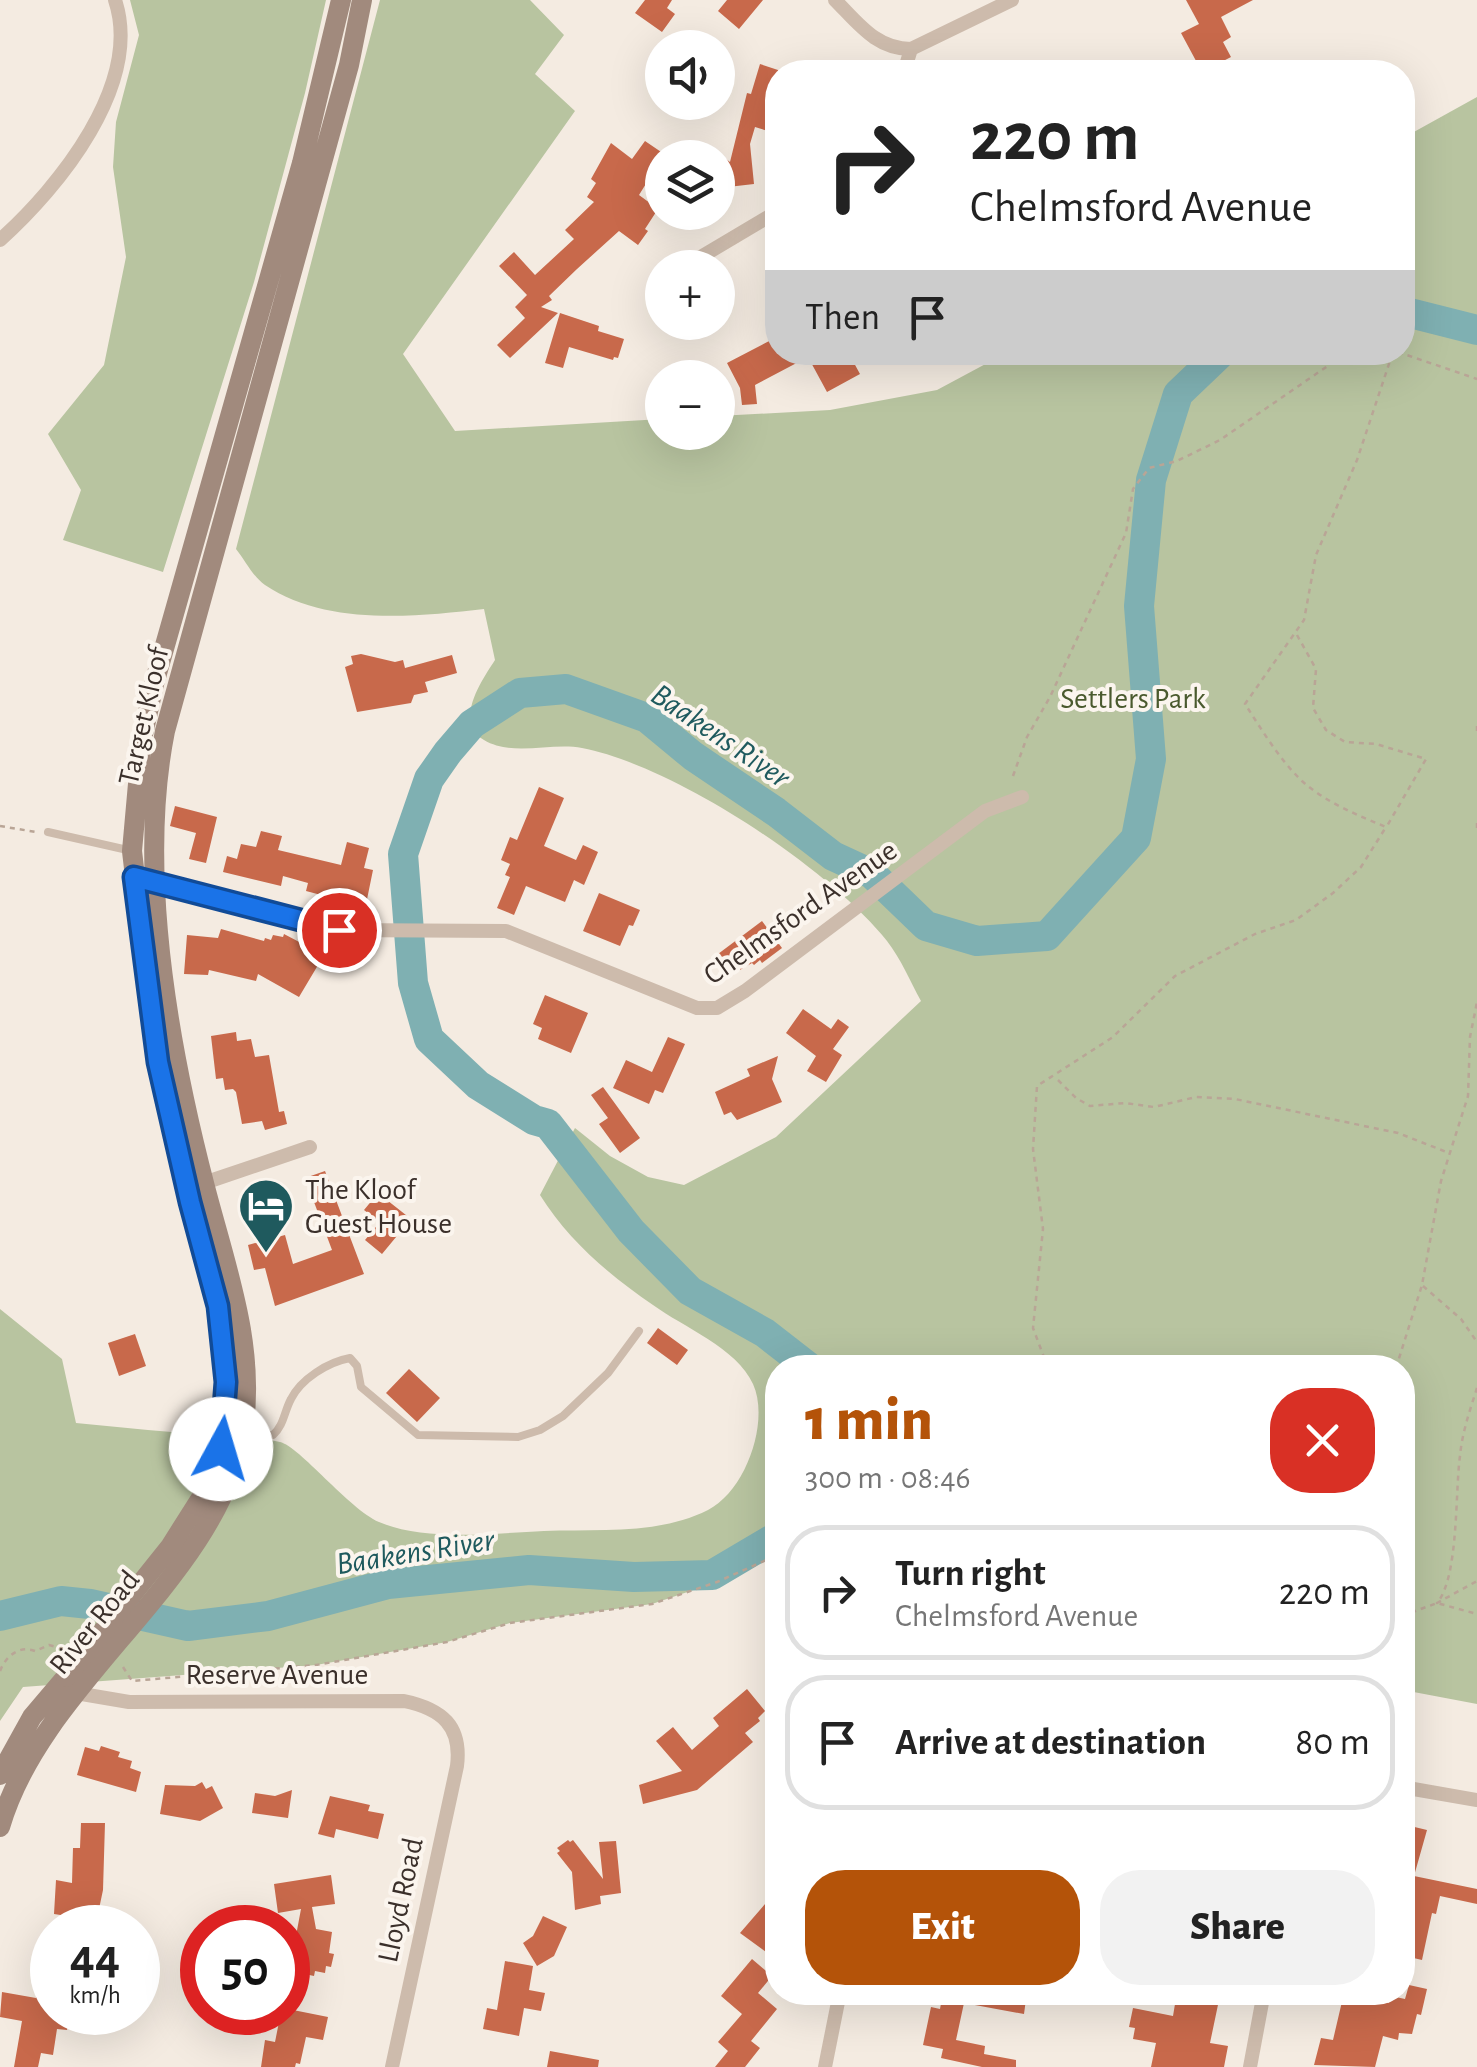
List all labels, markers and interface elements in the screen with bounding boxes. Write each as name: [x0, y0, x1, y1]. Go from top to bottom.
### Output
map controls: [645, 30, 735, 450]
button: sound: [645, 30, 735, 120]
icon: right: [805, 100, 935, 230]
text: 220 m: [970, 103, 1139, 173]
button: layers: [645, 140, 735, 230]
text: Chelmsford Avenue: [970, 185, 1312, 230]
button: +: [645, 250, 735, 340]
icon: arrive: [900, 290, 955, 345]
text: Then: [805, 299, 880, 337]
button: −: [645, 360, 735, 450]
street label: Target Kloof: [114, 642, 175, 788]
water label: Baakens River: [645, 678, 797, 795]
park label: Settlers Park: [1060, 684, 1206, 714]
street label: Chelmsford Avenue: [699, 835, 903, 991]
pin: [297, 888, 382, 973]
icon: arrive: [312, 903, 367, 958]
place label: The Kloof Guest House: [305, 1175, 452, 1239]
hotel icon: The Kloof Guest House: [236, 1176, 296, 1255]
button: close: [1270, 1388, 1375, 1493]
text: 1 min: [805, 1391, 933, 1451]
position arrow: [169, 1397, 273, 1501]
text: 300 m · 08:46: [805, 1462, 971, 1494]
water label: Baakens River: [334, 1523, 498, 1580]
text: Turn right: [895, 1555, 1045, 1593]
street label: River Road: [44, 1565, 146, 1680]
icon: right: [810, 1565, 865, 1620]
text: 220 m: [1279, 1574, 1370, 1612]
text: Chelmsford Avenue: [895, 1600, 1138, 1632]
street label: Reserve Avenue: [186, 1660, 368, 1690]
icon: arrive: [810, 1715, 865, 1770]
text: Arrive at destination: [895, 1724, 1206, 1762]
text: 80 m: [1295, 1724, 1370, 1762]
street label: Lloyd Road: [373, 1835, 429, 1965]
button: Exit: [805, 1870, 1080, 1985]
button: Share: [1100, 1870, 1375, 1985]
speed limit sign: 50: [180, 1905, 310, 2035]
text: 44: [70, 1933, 120, 1983]
text: km/h: [69, 1983, 121, 2008]

